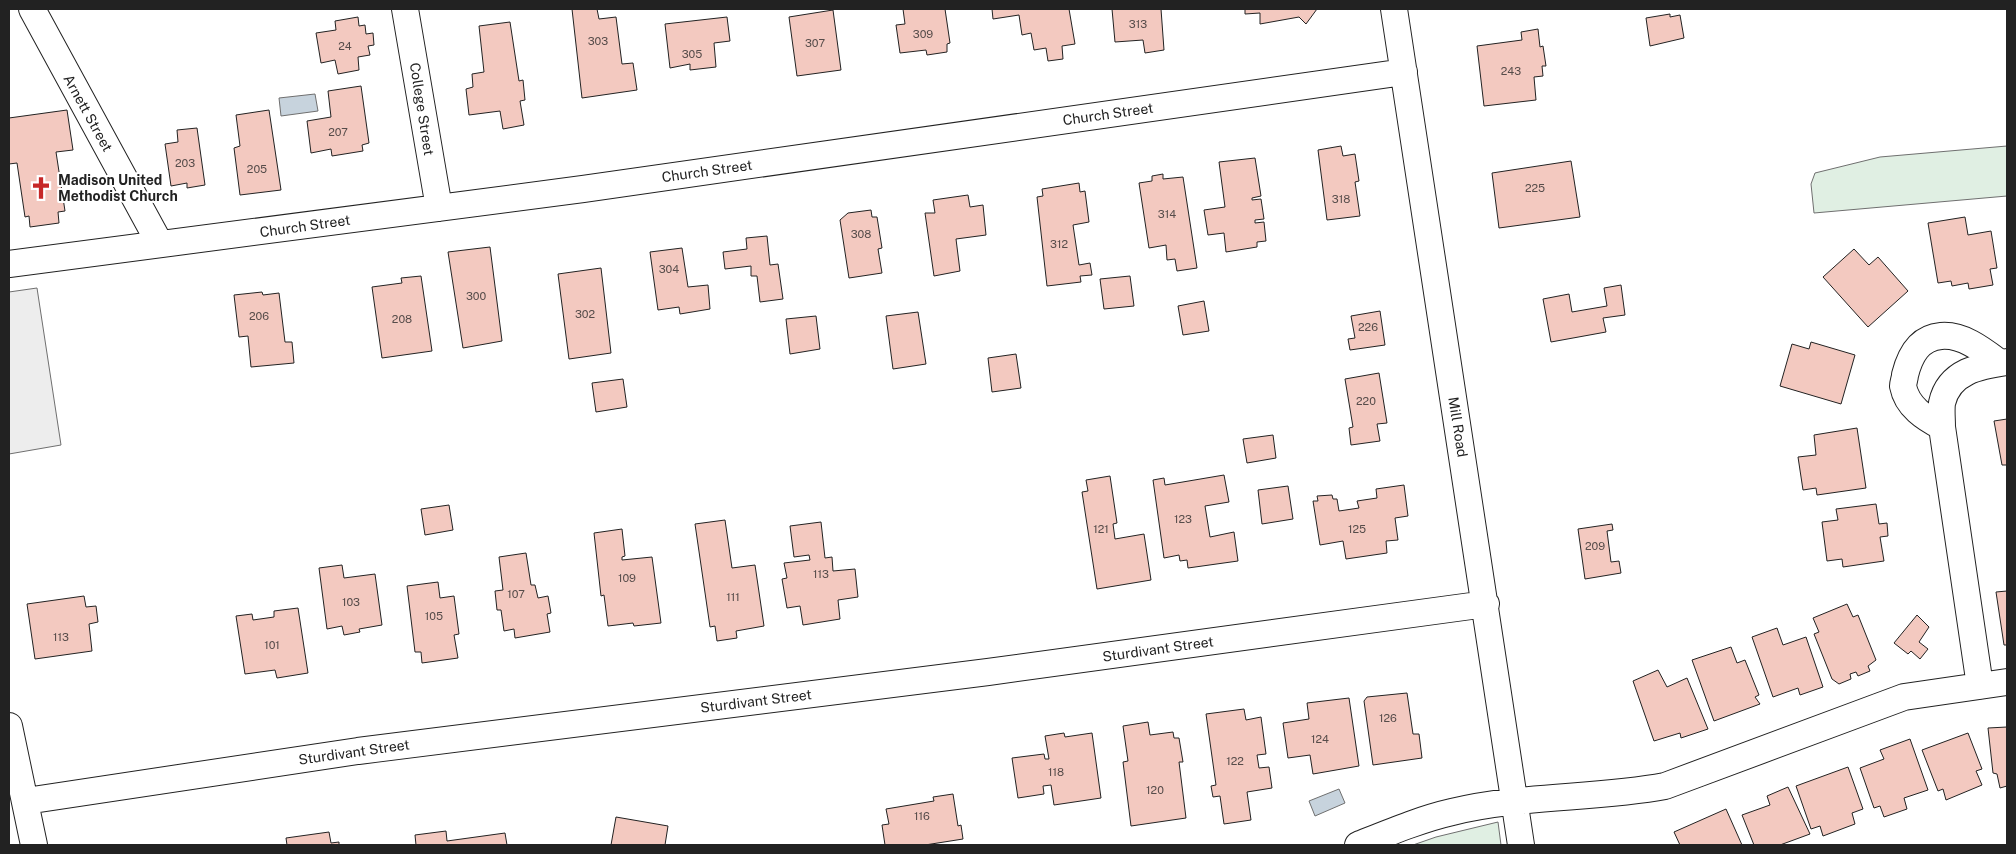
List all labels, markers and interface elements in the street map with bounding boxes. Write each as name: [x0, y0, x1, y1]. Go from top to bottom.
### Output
house number: 313: [1129, 18, 1147, 30]
house number: 309: [913, 28, 933, 40]
house number: 303: [588, 35, 608, 47]
house number: 307: [805, 37, 825, 49]
house number: 24: [338, 40, 352, 52]
house number: 305: [682, 48, 702, 60]
street label: College Street: [407, 61, 437, 157]
house number: 243: [1501, 65, 1521, 77]
street label: Arnett Street: [60, 72, 116, 154]
street label: Church Street: [1062, 100, 1154, 128]
house number: 207: [328, 126, 348, 138]
house number: 203: [175, 157, 195, 169]
street label: Church Street: [661, 157, 753, 185]
house number: 205: [247, 163, 267, 175]
place label: Madison United Methodist Church: [58, 172, 178, 204]
church icon: Madison United Methodist Church: [28, 175, 54, 201]
house number: 225: [1525, 182, 1545, 194]
house number: 318: [1332, 193, 1350, 205]
house number: 314: [1158, 208, 1176, 220]
street label: Church Street: [259, 212, 351, 240]
house number: 308: [851, 228, 871, 240]
house number: 312: [1050, 238, 1068, 250]
house number: 304: [659, 263, 679, 275]
house number: 300: [466, 290, 486, 302]
house number: 302: [575, 308, 596, 320]
house number: 206: [249, 310, 269, 322]
house number: 208: [392, 313, 412, 325]
house number: 226: [1358, 321, 1378, 333]
house number: 220: [1356, 395, 1376, 407]
street label: Mill Road: [1445, 396, 1471, 458]
house number: 123: [1174, 513, 1192, 525]
house number: 121: [1093, 523, 1109, 535]
house number: 125: [1348, 523, 1366, 535]
house number: 209: [1585, 540, 1605, 552]
house number: 113: [813, 568, 829, 580]
house number: 109: [618, 572, 636, 584]
house number: 107: [507, 588, 525, 600]
house number: 111: [726, 591, 740, 603]
house number: 103: [342, 596, 360, 608]
house number: 105: [425, 610, 443, 622]
house number: 113: [53, 631, 69, 643]
street label: Sturdivant Street: [1101, 633, 1215, 665]
house number: 101: [264, 639, 280, 651]
street label: Sturdivant Street: [699, 686, 813, 716]
house number: 126: [1379, 712, 1397, 724]
house number: 124: [1311, 733, 1329, 745]
street label: Sturdivant Street: [297, 736, 411, 768]
house number: 122: [1226, 755, 1244, 767]
house number: 118: [1048, 766, 1064, 778]
house number: 120: [1146, 784, 1164, 796]
house number: 116: [914, 810, 930, 822]

